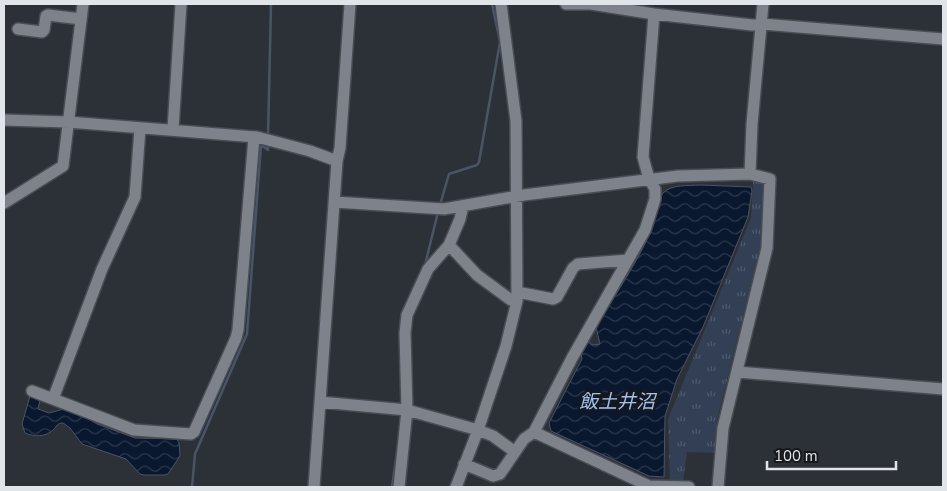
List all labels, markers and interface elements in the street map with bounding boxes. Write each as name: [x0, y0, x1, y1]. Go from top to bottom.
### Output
water label: 飯土井沼: [579, 389, 658, 415]
scale bar: [767, 438, 896, 470]
text: 100 m: [774, 446, 818, 466]

